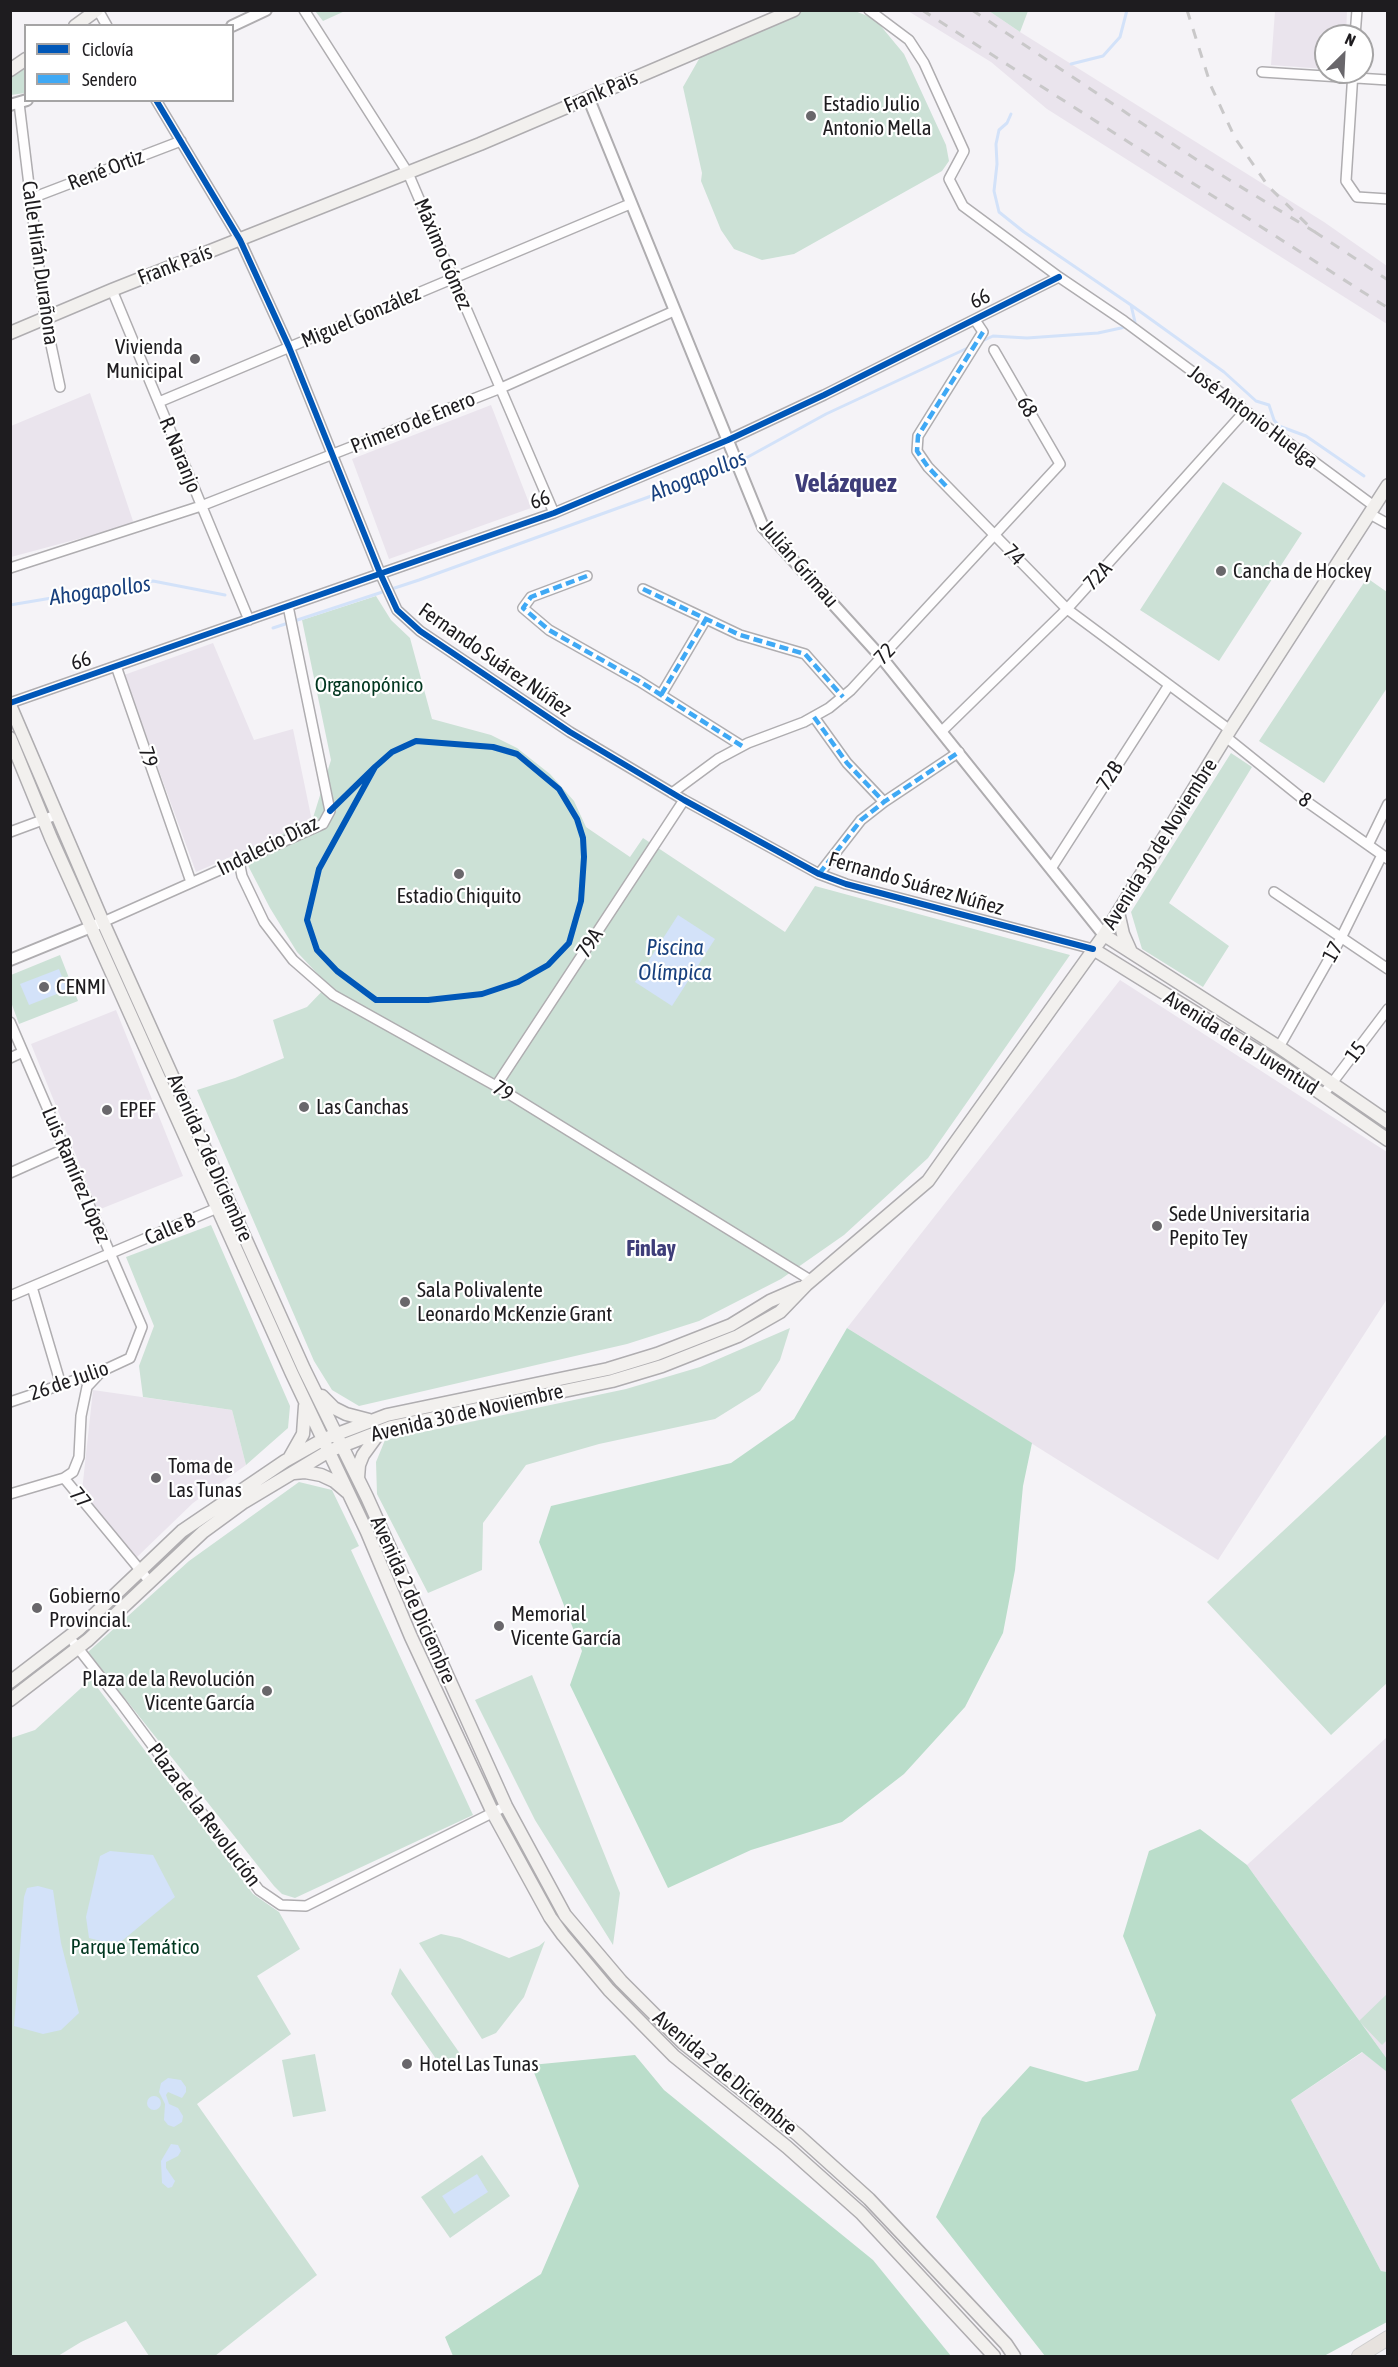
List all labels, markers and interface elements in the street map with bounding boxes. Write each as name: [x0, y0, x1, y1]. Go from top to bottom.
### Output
legend: [24, 24, 234, 102]
north arrow: [1314, 24, 1374, 84]
text: N: [1343, 29, 1358, 50]
text: Ciclovía: [82, 39, 134, 60]
street label: Frank Pais: [560, 65, 642, 119]
text: Sendero: [82, 69, 137, 90]
place label: Estadio Julio Antonio Mella: [823, 91, 931, 141]
marker: Estadio Julio Antonio Mella: [804, 109, 818, 123]
street label: René Ortiz: [64, 144, 148, 196]
street label: Calle Hirán Durañona: [16, 179, 64, 347]
street label: Máximo Gómez: [408, 195, 478, 313]
street label: Frank País: [134, 239, 216, 291]
street label: Miguel González: [298, 281, 424, 353]
street label: 66: [965, 283, 995, 315]
place label: Vivienda Municipal: [106, 334, 183, 384]
marker: Vivienda Municipal: [188, 352, 202, 366]
street label: José Antonio Huelga: [1183, 360, 1323, 474]
street label: Primero de Enero: [347, 387, 479, 459]
street label: 68: [1011, 392, 1043, 422]
street label: R. Naranjo: [153, 413, 207, 497]
water label: Ahogapollos: [646, 445, 750, 507]
district label: Velázquez: [795, 467, 897, 499]
street label: 66: [526, 485, 554, 515]
street label: Julián Grimau: [754, 515, 844, 613]
street label: 74: [998, 539, 1030, 571]
street label: 72A: [1079, 556, 1117, 596]
place label: Cancha de Hockey: [1233, 558, 1372, 584]
marker: Cancha de Hockey: [1214, 564, 1228, 578]
water label: Ahogapollos: [48, 571, 152, 611]
street label: Fernando Suárez Núñez: [414, 598, 576, 722]
street label: 72: [869, 638, 901, 670]
street label: 66: [68, 646, 94, 676]
park label: Organopónico: [315, 672, 423, 698]
street label: 79: [133, 744, 163, 770]
street label: Avenida 30 de Noviembre: [1097, 754, 1223, 934]
street label: 72B: [1091, 757, 1129, 795]
street label: 8: [1294, 787, 1316, 813]
street label: Indalecio Díaz: [213, 811, 323, 881]
street label: Fernando Suárez Núñez: [825, 847, 1007, 921]
marker: Estadio Chiquito: [452, 867, 466, 881]
place label: Estadio Chiquito: [397, 883, 521, 909]
street label: 79A: [571, 924, 609, 962]
water label: Piscina Olímpica: [638, 935, 712, 986]
street label: 17: [1317, 937, 1349, 967]
place label: CENMI: [56, 974, 106, 1000]
marker: CENMI: [37, 980, 51, 994]
street label: Avenida de la Juventud: [1159, 985, 1323, 1101]
street label: 15: [1340, 1037, 1372, 1067]
street label: Avenida 2 de Diciembre: [162, 1070, 258, 1246]
street label: 79: [488, 1075, 518, 1107]
place label: Las Canchas: [316, 1094, 409, 1120]
place label: EPEF: [119, 1097, 156, 1123]
marker: Las Canchas: [297, 1100, 311, 1114]
street label: Luis Ramírez López: [36, 1103, 116, 1247]
marker: EPEF: [100, 1103, 114, 1117]
place label: Sede Universitaria Pepito Tey: [1169, 1201, 1310, 1251]
street label: Calle B: [141, 1207, 199, 1251]
marker: Sede Universitaria Pepito Tey: [1150, 1219, 1164, 1233]
district label: Finlay: [626, 1236, 676, 1262]
place label: Sala Polivalente Leonardo McKenzie Grant: [417, 1277, 612, 1327]
marker: Sala Polivalente Leonardo McKenzie Grant: [398, 1295, 412, 1309]
street label: 26 de Julio: [26, 1356, 112, 1406]
street label: Avenida 30 de Noviembre: [368, 1379, 566, 1447]
place label: Toma de Las Tunas: [168, 1453, 242, 1503]
marker: Toma de Las Tunas: [149, 1471, 163, 1485]
street label: 77: [64, 1482, 96, 1514]
street label: Avenida 2 de Diciembre: [365, 1512, 461, 1688]
place label: Gobierno Provincial.: [49, 1583, 130, 1633]
marker: Gobierno Provincial.: [30, 1601, 44, 1615]
place label: Memorial Vicente García: [511, 1601, 621, 1651]
marker: Memorial Vicente García: [492, 1619, 506, 1633]
place label: Plaza de la Revolución Vicente García: [82, 1666, 255, 1716]
marker: Plaza de la Revolución Vicente García: [260, 1684, 274, 1698]
street label: Plaza de la Revolución: [142, 1738, 266, 1892]
park label: Parque Temático: [70, 1934, 200, 1960]
street label: Avenida 2 de Diciembre: [648, 2005, 802, 2141]
place label: Hotel Las Tunas: [419, 2051, 539, 2077]
marker: Hotel Las Tunas: [400, 2057, 414, 2071]

